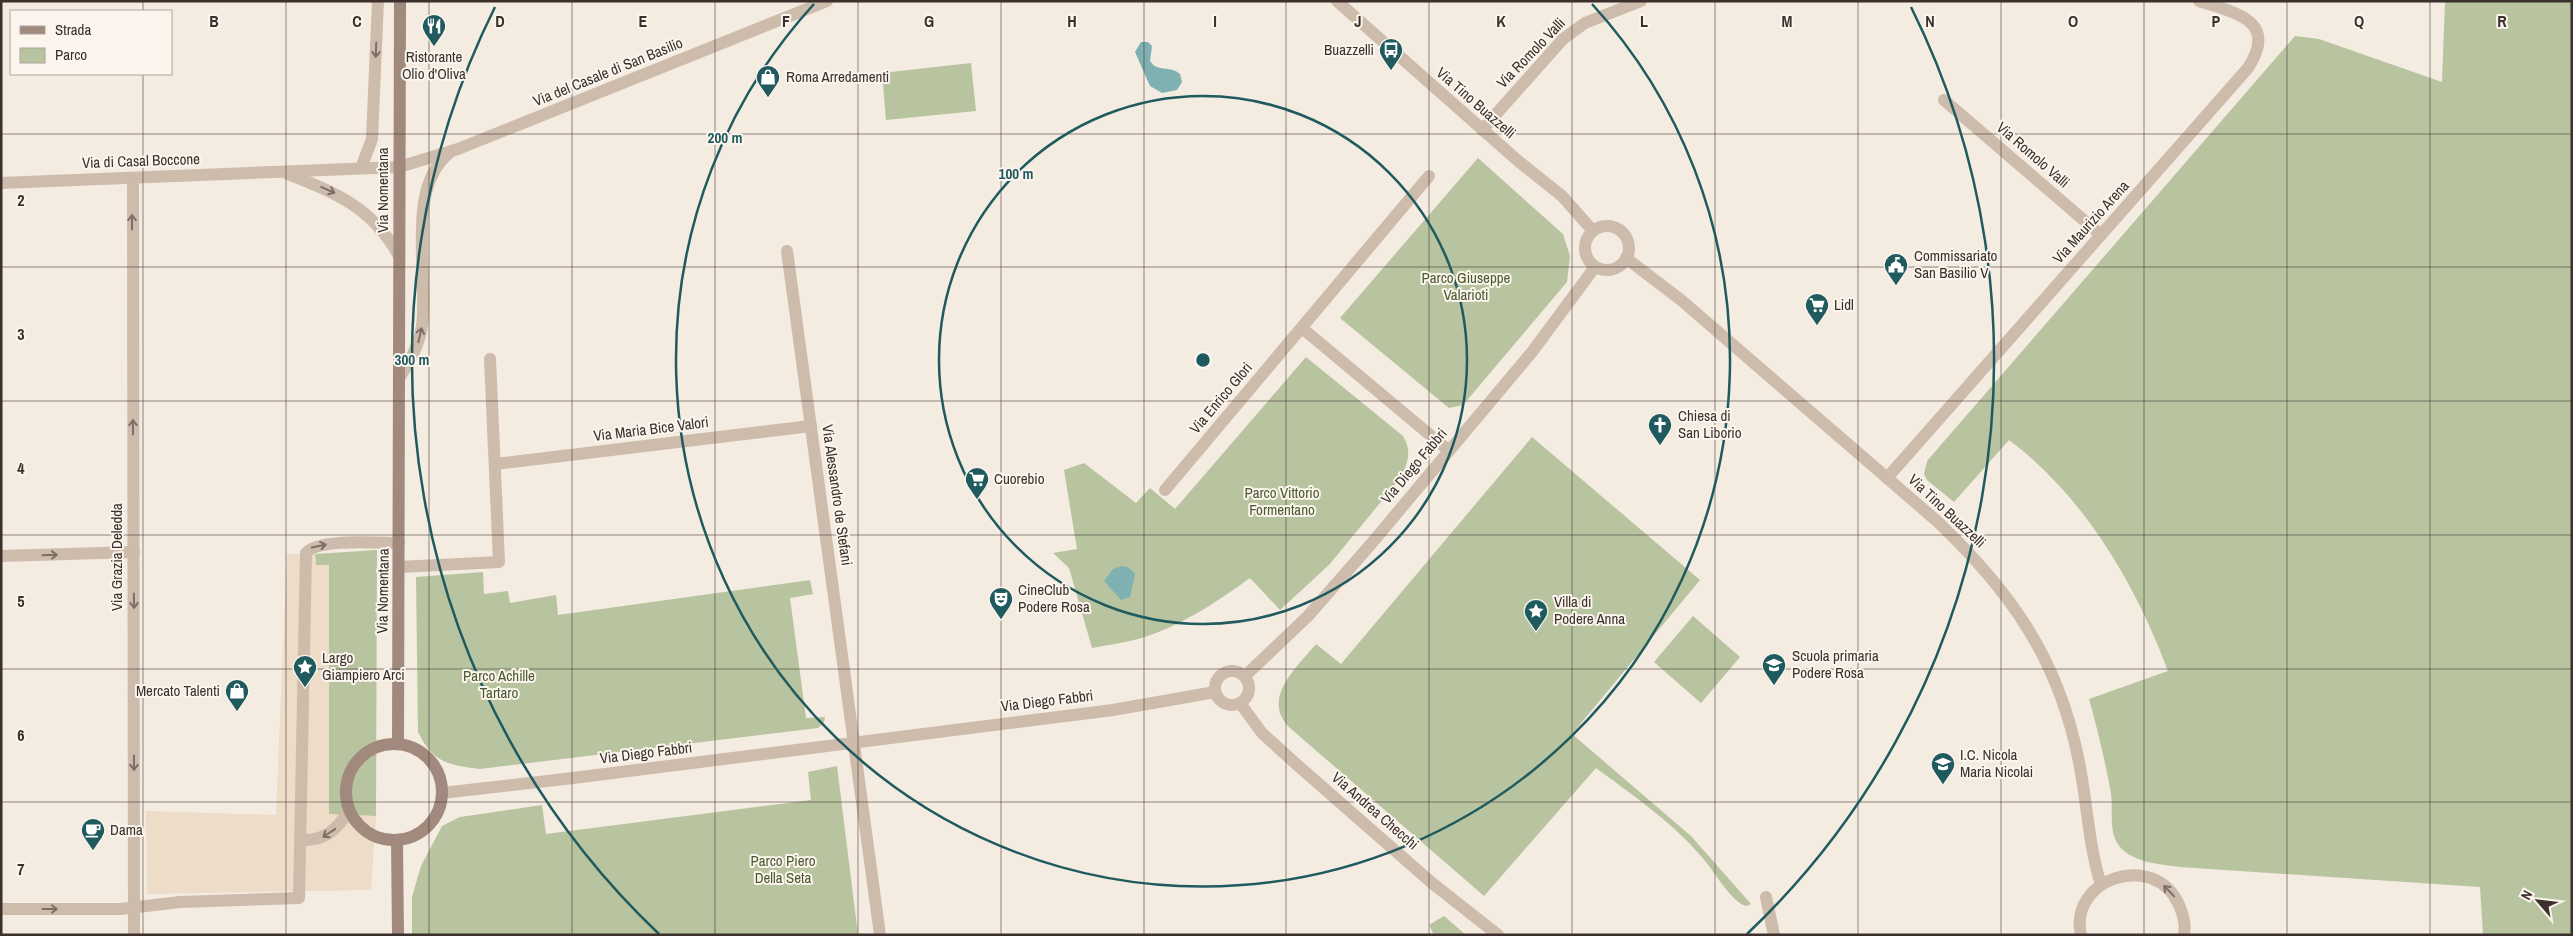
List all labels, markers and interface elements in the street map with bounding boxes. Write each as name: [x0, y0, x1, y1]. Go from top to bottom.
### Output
legend: [10, 10, 172, 75]
text: B: [209, 10, 219, 32]
text: C: [352, 10, 362, 32]
text: D: [495, 10, 505, 32]
text: E: [639, 10, 648, 32]
text: F: [782, 10, 790, 32]
text: G: [924, 10, 934, 32]
text: H: [1067, 10, 1077, 32]
text: I: [1213, 10, 1217, 32]
text: J: [1354, 10, 1362, 32]
text: K: [1496, 10, 1506, 32]
text: L: [1640, 10, 1648, 32]
text: M: [1782, 10, 1793, 32]
text: N: [1925, 10, 1935, 32]
text: O: [2068, 10, 2078, 32]
text: P: [2212, 10, 2221, 32]
text: Q: [2354, 10, 2364, 32]
text: R: [2497, 10, 2507, 32]
restaurant icon: Ristorante Olio d'Oliva: [421, 13, 447, 47]
street label: Via Romolo Valli: [1492, 13, 1570, 92]
text: Strada: [55, 19, 91, 40]
street label: Via del Casale di San Basilio: [530, 32, 686, 111]
bus stop icon: Buazzelli: [1378, 37, 1404, 71]
place label: Buazzelli: [1324, 39, 1374, 60]
one-way arrow: [371, 42, 381, 58]
text: Parco: [55, 44, 87, 65]
place label: Ristorante Olio d'Oliva: [402, 46, 466, 84]
street label: Via Tino Buazzelli: [1432, 62, 1521, 143]
shop icon: Roma Arredamenti: [755, 64, 781, 98]
place label: Roma Arredamenti: [786, 66, 889, 87]
street label: Via Romolo Valli: [1992, 117, 2074, 192]
text: 200 m: [708, 127, 742, 148]
street label: Via Nomentana: [372, 147, 393, 233]
street label: Via di Casal Boccone: [82, 148, 201, 173]
text: 100 m: [999, 163, 1033, 184]
street label: Via Maurizio Arena: [2048, 175, 2134, 268]
one-way arrow: [320, 186, 335, 196]
text: 2: [17, 189, 25, 211]
one-way arrow: [127, 214, 137, 230]
place label: Commissariato San Basilio V: [1914, 245, 1998, 283]
public building icon: Commissariato San Basilio V: [1883, 252, 1909, 286]
park label: Parco Giuseppe Valarioti: [1422, 267, 1511, 305]
supermarket icon: Lidl: [1804, 292, 1830, 326]
place label: Lidl: [1834, 294, 1854, 315]
text: 3: [17, 323, 25, 345]
one-way arrow: [416, 327, 425, 343]
text: 300 m: [395, 349, 429, 370]
centre of rings: [1194, 351, 1212, 369]
street label: Via Enrico Glori: [1185, 357, 1257, 438]
place label: Chiesa di San Liborio: [1678, 405, 1742, 443]
street label: Via Maria Bice Valori: [592, 411, 710, 446]
church icon: Chiesa di San Liborio: [1647, 412, 1673, 446]
one-way arrow: [128, 419, 138, 436]
street label: Via Alessandro de Stefani: [817, 423, 858, 567]
street label: Via Diego Fabbri: [1376, 423, 1452, 508]
text: 4: [17, 457, 25, 479]
supermarket icon: Cuorebio: [964, 466, 990, 500]
place label: Cuorebio: [994, 468, 1045, 489]
street label: Via Tino Buazzelli: [1904, 469, 1991, 552]
park label: Parco Vittorio Formentano: [1244, 482, 1320, 520]
street label: Via Grazia Deledda: [106, 503, 127, 611]
one-way arrow: [311, 541, 327, 551]
street label: Via Nomentana: [371, 548, 394, 634]
one-way arrow: [42, 550, 58, 559]
place label: CineClub Podere Rosa: [1018, 579, 1090, 617]
theatre icon: CineClub Podere Rosa: [988, 586, 1014, 620]
text: 5: [17, 590, 25, 612]
place label: Villa di Podere Anna: [1554, 591, 1625, 629]
one-way arrow: [129, 593, 138, 609]
place icon: Villa di Podere Anna: [1523, 598, 1549, 632]
place label: Scuola primaria Podere Rosa: [1792, 645, 1879, 683]
place label: Largo Giampiero Arci: [322, 647, 405, 685]
school or university icon: Scuola primaria Podere Rosa: [1761, 652, 1787, 686]
place icon: Largo Giampiero Arci: [292, 654, 318, 688]
park label: Parco Achille Tartaro: [463, 665, 535, 703]
shop icon: Mercato Talenti: [224, 678, 250, 712]
place label: Mercato Talenti: [136, 680, 220, 701]
street label: Via Diego Fabbri: [1000, 684, 1094, 717]
text: 6: [17, 724, 25, 746]
street label: Via Diego Fabbri: [599, 736, 693, 769]
place label: I.C. Nicola Maria Nicolai: [1960, 744, 2033, 782]
school or university icon: I.C. Nicola Maria Nicolai: [1930, 751, 1956, 785]
one-way arrow: [129, 755, 138, 771]
street label: Via Andrea Checchi: [1327, 767, 1423, 854]
cafe icon: Dama: [80, 817, 106, 851]
place label: Dama: [110, 819, 143, 840]
one-way arrow: [322, 828, 336, 838]
park label: Parco Piero Della Seta: [751, 850, 816, 888]
text: 7: [17, 858, 25, 880]
north arrow: [2513, 876, 2563, 926]
one-way arrow: [2163, 884, 2175, 897]
text: N: [2517, 887, 2536, 903]
one-way arrow: [42, 904, 58, 914]

